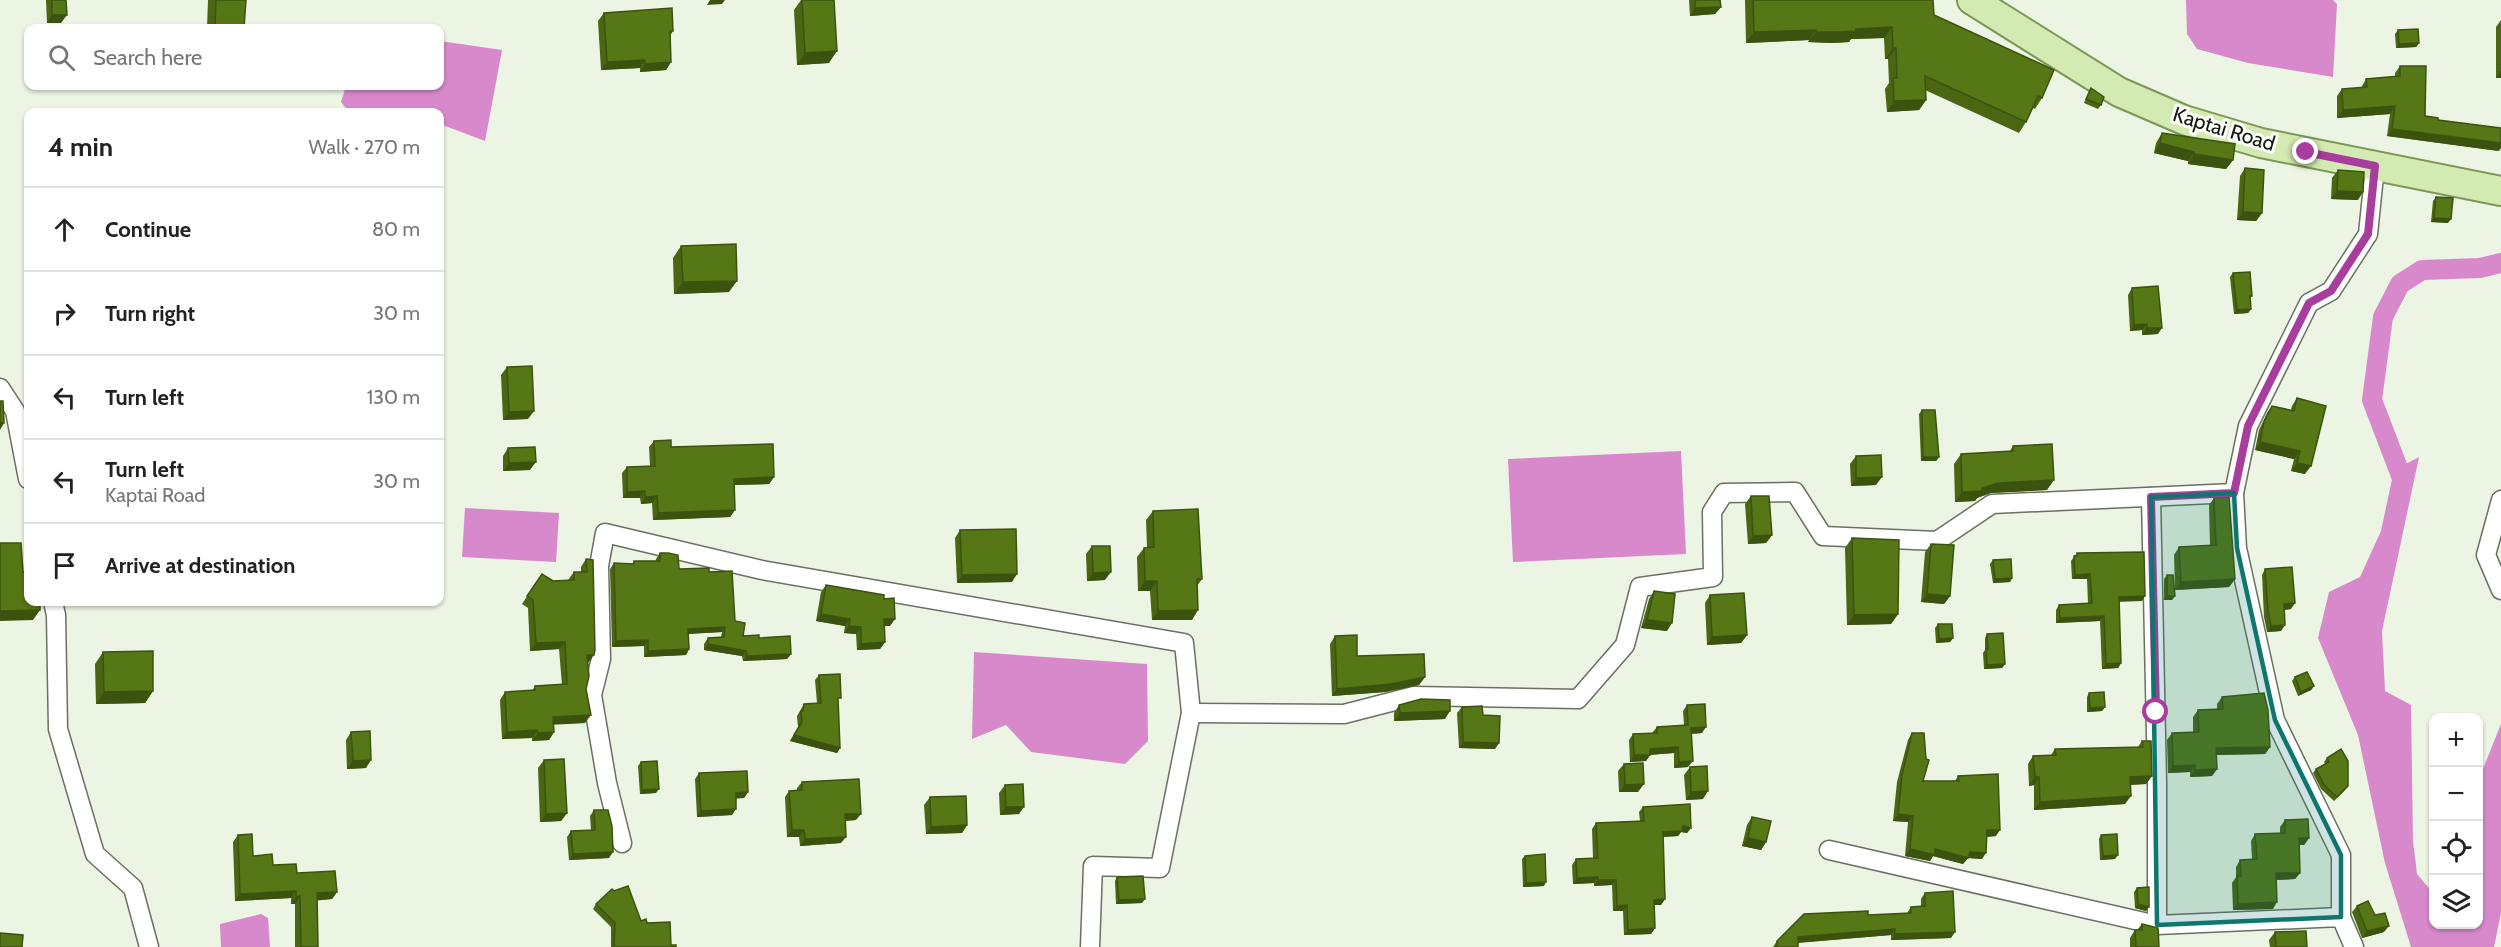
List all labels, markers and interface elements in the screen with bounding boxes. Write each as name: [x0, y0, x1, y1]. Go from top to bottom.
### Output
search box: [24, 24, 444, 90]
icon: search: [45, 41, 78, 74]
text: Search here: [93, 44, 202, 71]
street label: Kaptai Road: [2170, 101, 2278, 156]
text: 4 min: [48, 131, 113, 163]
text: Walk · 270 m: [308, 135, 420, 159]
route end: [2292, 138, 2318, 164]
icon: ahead: [48, 213, 81, 246]
text: Continue: [105, 216, 191, 243]
text: 80 m: [372, 217, 420, 241]
icon: right: [48, 297, 81, 330]
text: Turn right: [105, 300, 195, 327]
text: 30 m: [373, 301, 420, 325]
icon: left: [48, 381, 81, 414]
text: Turn left: [105, 384, 184, 411]
text: 130 m: [367, 385, 420, 409]
text: Turn left: [105, 456, 184, 483]
icon: left: [48, 465, 81, 498]
text: 30 m: [373, 469, 420, 493]
text: Kaptai Road: [105, 483, 205, 507]
icon: arrive: [48, 549, 81, 582]
text: Arrive at destination: [105, 552, 295, 579]
route start: [2142, 698, 2168, 724]
map controls: [2429, 713, 2483, 929]
button: +: [2429, 713, 2483, 767]
button: −: [2429, 767, 2483, 821]
button: locate: [2429, 821, 2483, 875]
button: layers: [2429, 875, 2483, 929]

